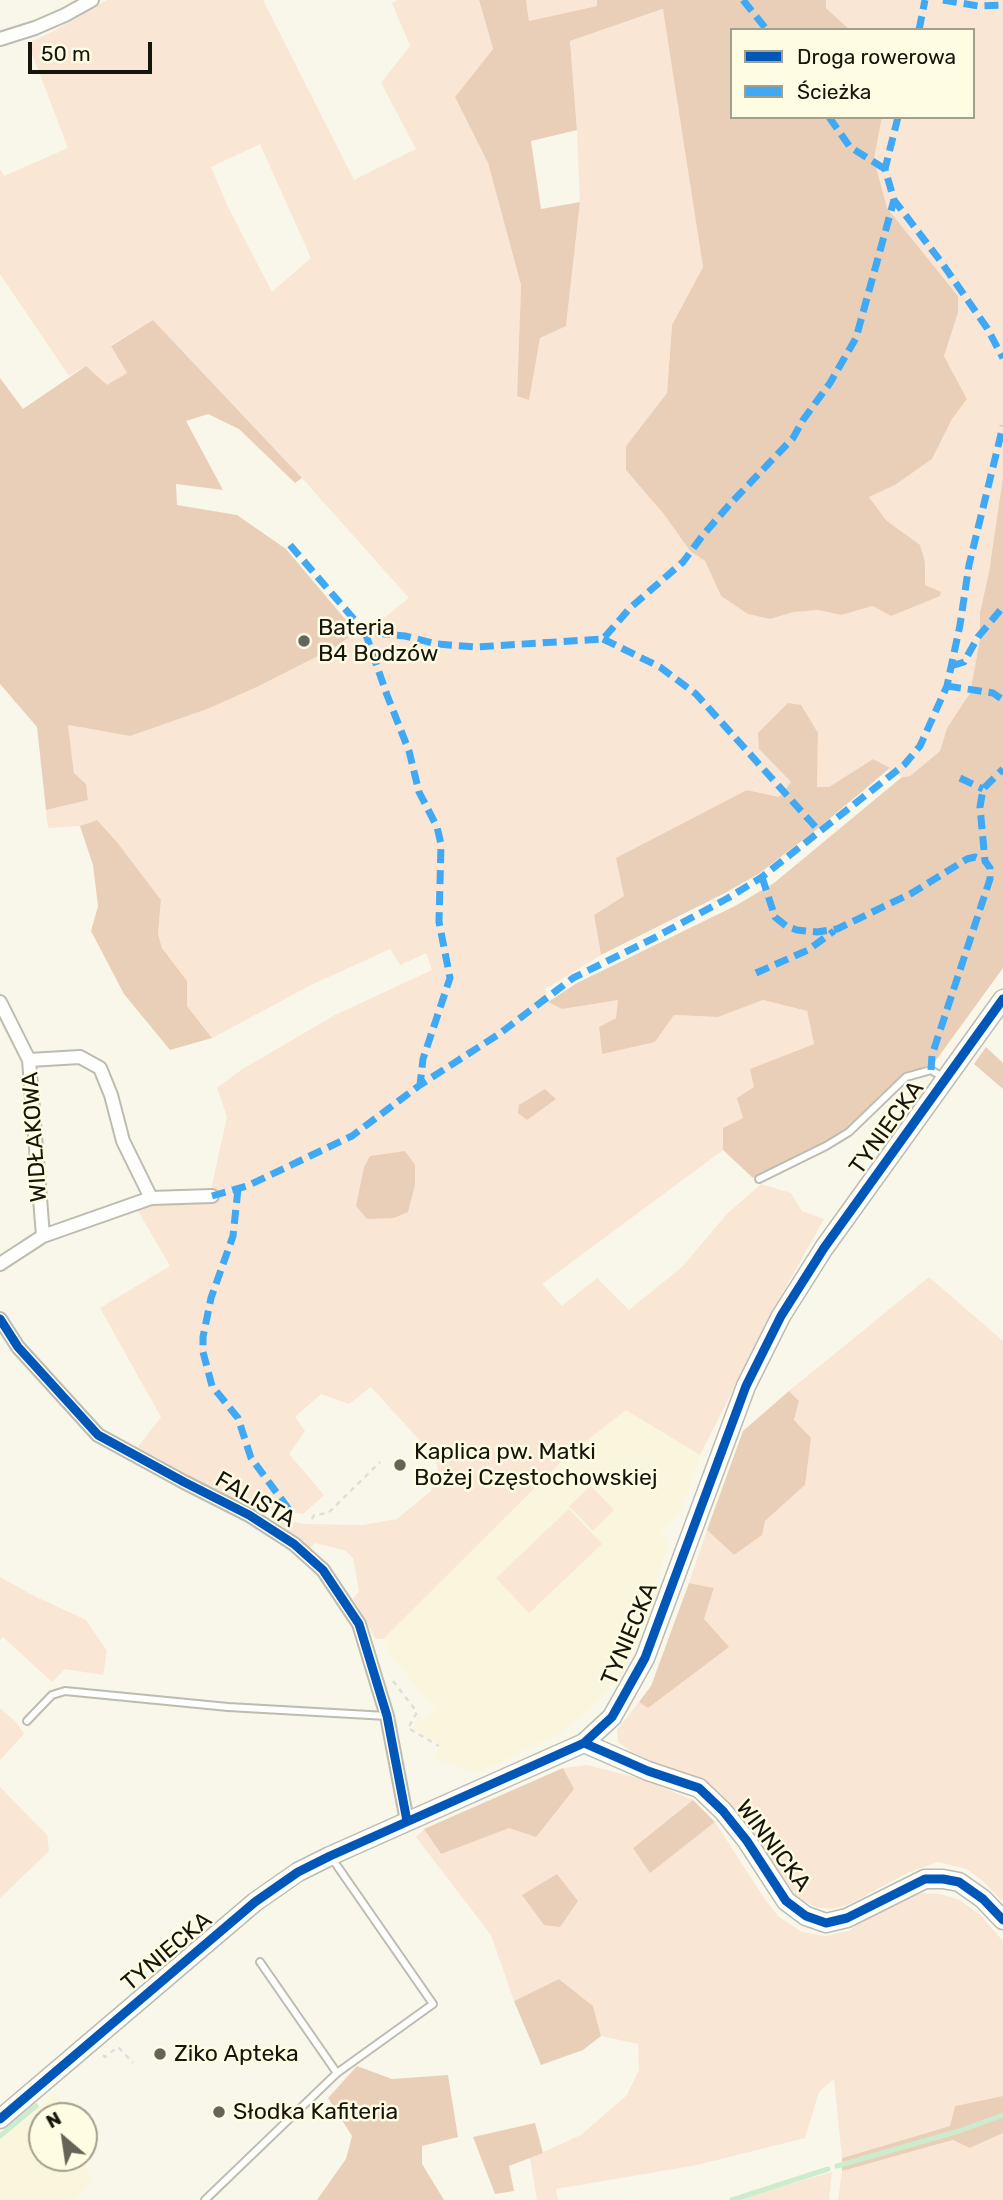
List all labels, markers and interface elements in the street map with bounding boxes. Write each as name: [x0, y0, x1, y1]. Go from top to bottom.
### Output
scale bar: [32, 28, 156, 72]
legend: [730, 28, 975, 119]
text: 50 m: [41, 41, 91, 66]
text: Droga rowerowa: [797, 44, 956, 69]
text: Ścieżka: [797, 79, 871, 104]
place label: Bateria B4 Bodzów: [318, 614, 438, 668]
marker: Bateria B4 Bodzów: [296, 633, 312, 649]
street label: WIDŁAKOWA: [17, 1071, 53, 1203]
street label: TYNIECKA: [844, 1076, 930, 1180]
place label: Kaplica pw. Matki Bożej Częstochowskiej: [414, 1438, 658, 1492]
marker: Kaplica pw. Matki Bożej Częstochowskiej: [392, 1457, 408, 1473]
street label: FALISTA: [210, 1466, 300, 1534]
street label: TYNIECKA: [596, 1579, 664, 1689]
street label: WINNICKA: [730, 1795, 816, 1897]
street label: TYNIECKA: [116, 1906, 218, 1998]
place label: Ziko Apteka: [174, 2040, 299, 2068]
marker: Ziko Apteka: [152, 2046, 168, 2062]
place label: Słodka Kafiteria: [233, 2098, 398, 2126]
north arrow: [28, 2102, 98, 2172]
marker: Słodka Kafiteria: [211, 2104, 227, 2120]
text: N: [42, 2107, 65, 2133]

